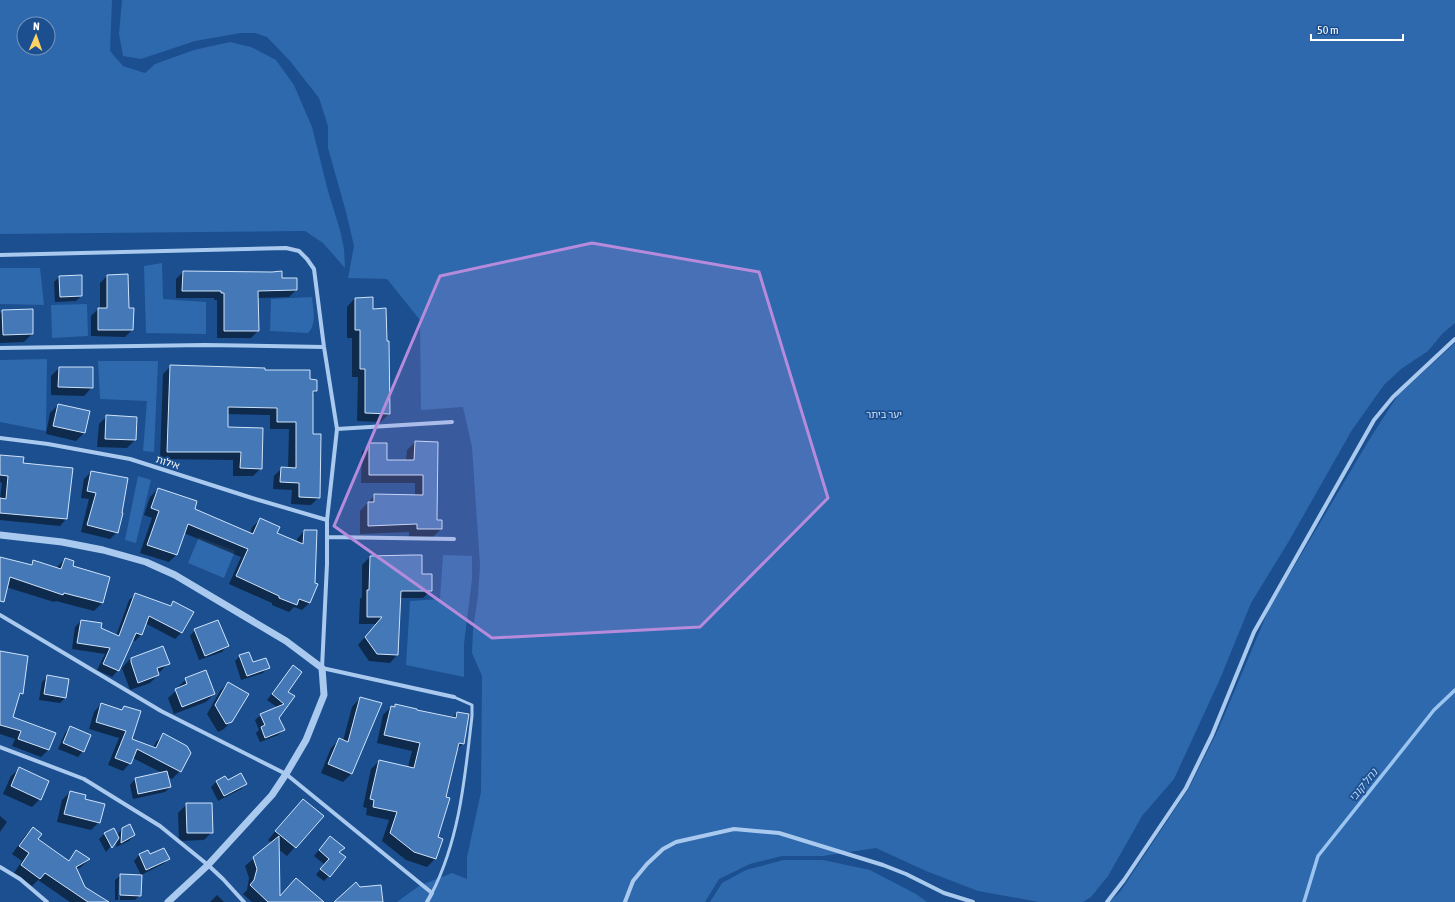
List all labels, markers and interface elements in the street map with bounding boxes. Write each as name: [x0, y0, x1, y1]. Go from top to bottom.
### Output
north arrow: [16, 16, 56, 56]
scale bar: [1311, 16, 1403, 42]
text: N: [33, 20, 40, 32]
text: 50 m: [1317, 23, 1339, 37]
park label: יער ביתר: [866, 409, 902, 420]
street label: אילות: [155, 454, 181, 471]
water label: נחל קובי: [1346, 766, 1381, 804]

